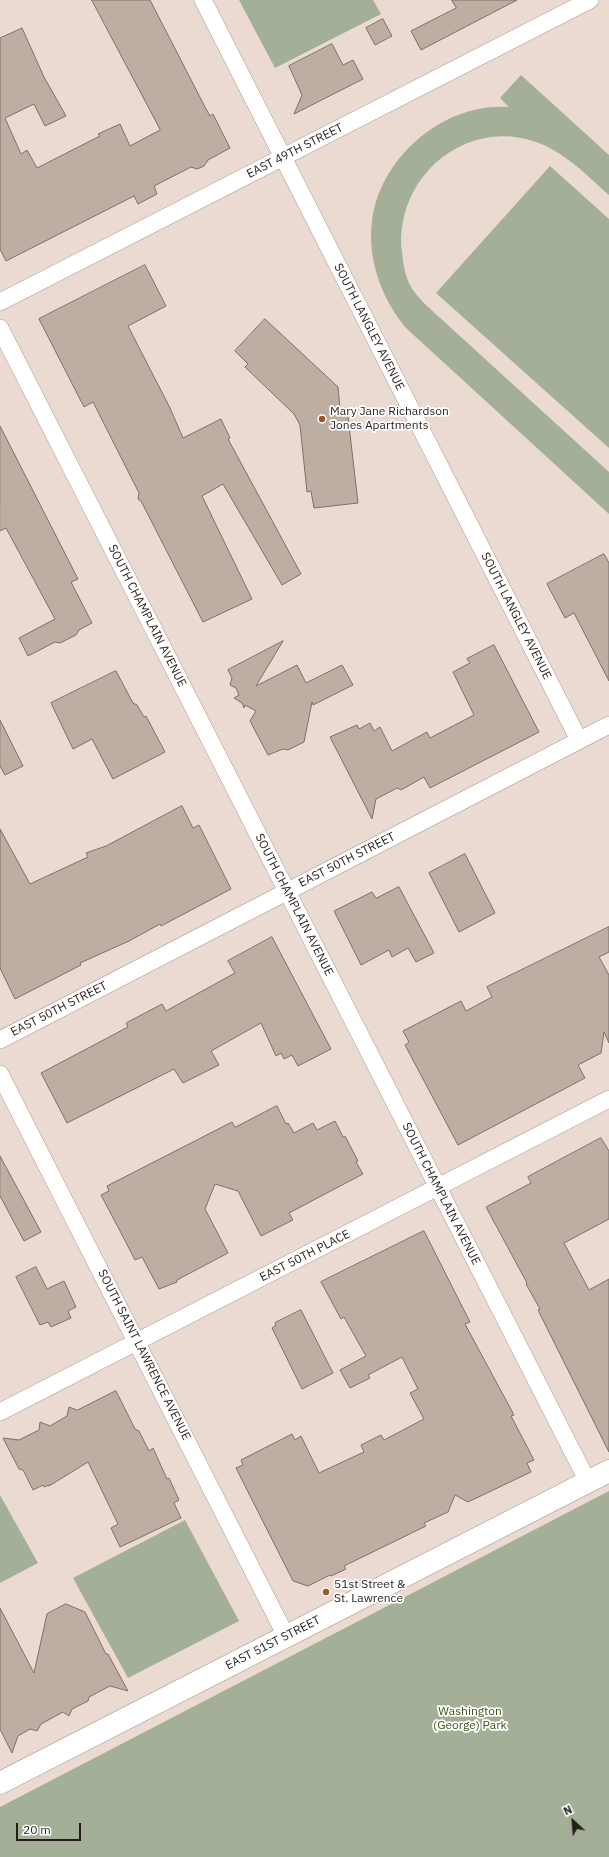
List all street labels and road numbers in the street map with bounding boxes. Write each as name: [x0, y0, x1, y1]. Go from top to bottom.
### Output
street label: EAST 49TH STREET: [245, 121, 345, 181]
street label: SOUTH LANGLEY AVENUE: [331, 261, 407, 393]
street label: SOUTH CHAMPLAIN AVENUE: [105, 543, 189, 689]
street label: SOUTH LANGLEY AVENUE: [478, 550, 554, 682]
street label: EAST 50TH STREET: [297, 830, 397, 890]
street label: SOUTH CHAMPLAIN AVENUE: [252, 832, 336, 978]
street label: EAST 50TH STREET: [9, 979, 109, 1039]
street label: SOUTH CHAMPLAIN AVENUE: [399, 1121, 483, 1267]
street label: EAST 50TH PLACE: [258, 1227, 352, 1285]
street label: SOUTH SAINT LAWRENCE AVENUE: [95, 1267, 193, 1443]
street label: EAST 51ST STREET: [223, 1613, 323, 1673]

